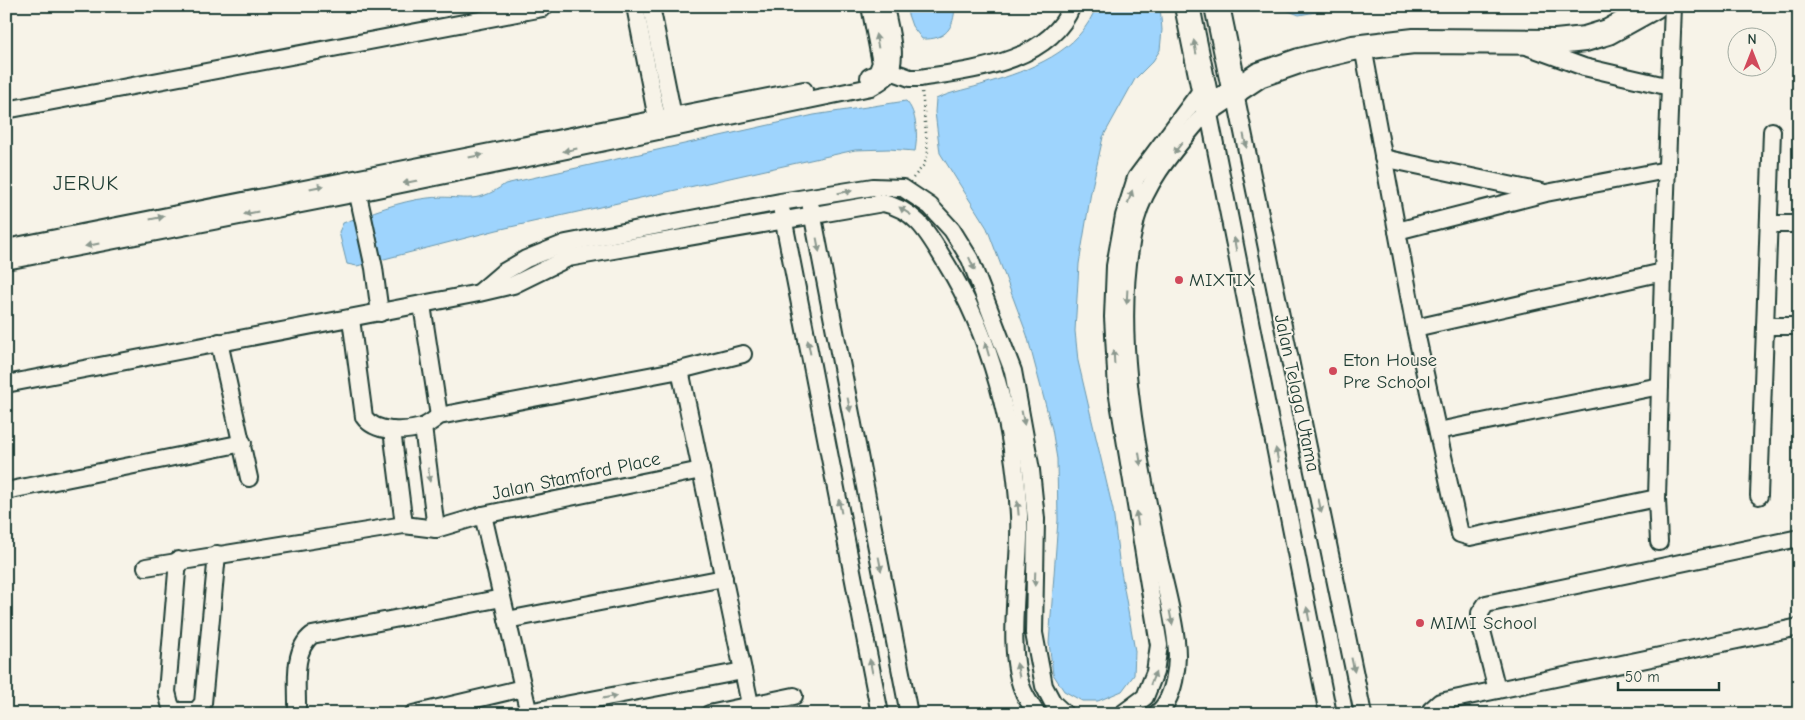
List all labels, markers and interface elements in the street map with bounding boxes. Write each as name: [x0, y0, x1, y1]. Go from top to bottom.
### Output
north arrow: [1728, 28, 1778, 78]
text: N: [1747, 31, 1757, 48]
one-way arrow: [872, 33, 880, 49]
one-way arrow: [1191, 40, 1199, 55]
one-way arrow: [1241, 133, 1249, 148]
one-way arrow: [1172, 141, 1183, 154]
one-way arrow: [561, 146, 577, 154]
one-way arrow: [468, 151, 484, 159]
district label: JERUK: [53, 171, 119, 195]
one-way arrow: [403, 178, 418, 186]
one-way arrow: [309, 183, 324, 191]
one-way arrow: [838, 187, 854, 195]
one-way arrow: [1127, 189, 1134, 204]
one-way arrow: [898, 206, 912, 216]
one-way arrow: [243, 210, 259, 218]
one-way arrow: [150, 214, 165, 222]
one-way arrow: [1230, 236, 1238, 252]
one-way arrow: [814, 238, 822, 253]
one-way arrow: [83, 241, 99, 249]
one-way arrow: [968, 257, 976, 271]
place label: MIXTIX: [1189, 269, 1256, 291]
marker: MIXTIX: [1173, 274, 1185, 286]
one-way arrow: [1122, 290, 1130, 306]
street label: Jalan Telaga Utama: [1270, 312, 1324, 474]
one-way arrow: [804, 338, 812, 354]
one-way arrow: [982, 341, 990, 356]
one-way arrow: [1109, 349, 1117, 365]
place label: Eton House Pre School: [1343, 349, 1437, 393]
marker: Eton House Pre School: [1327, 365, 1339, 377]
one-way arrow: [845, 397, 853, 413]
one-way arrow: [1019, 410, 1027, 426]
street label: Jalan Stamford Place: [490, 447, 662, 505]
one-way arrow: [1272, 447, 1280, 463]
one-way arrow: [1136, 451, 1144, 467]
one-way arrow: [425, 467, 433, 483]
one-way arrow: [1316, 498, 1324, 513]
one-way arrow: [836, 499, 844, 514]
one-way arrow: [1014, 499, 1022, 515]
one-way arrow: [1132, 510, 1140, 526]
one-way arrow: [876, 557, 884, 572]
one-way arrow: [1031, 572, 1039, 588]
one-way arrow: [1304, 606, 1312, 622]
one-way arrow: [1168, 611, 1176, 627]
place label: MIMI School: [1430, 612, 1537, 634]
marker: MIMI School: [1414, 617, 1426, 629]
one-way arrow: [1349, 657, 1357, 672]
one-way arrow: [867, 658, 875, 673]
scale bar: [1618, 660, 1719, 692]
one-way arrow: [1014, 662, 1022, 677]
text: 50 m: [1625, 668, 1660, 686]
one-way arrow: [1149, 671, 1157, 685]
one-way arrow: [603, 692, 619, 700]

